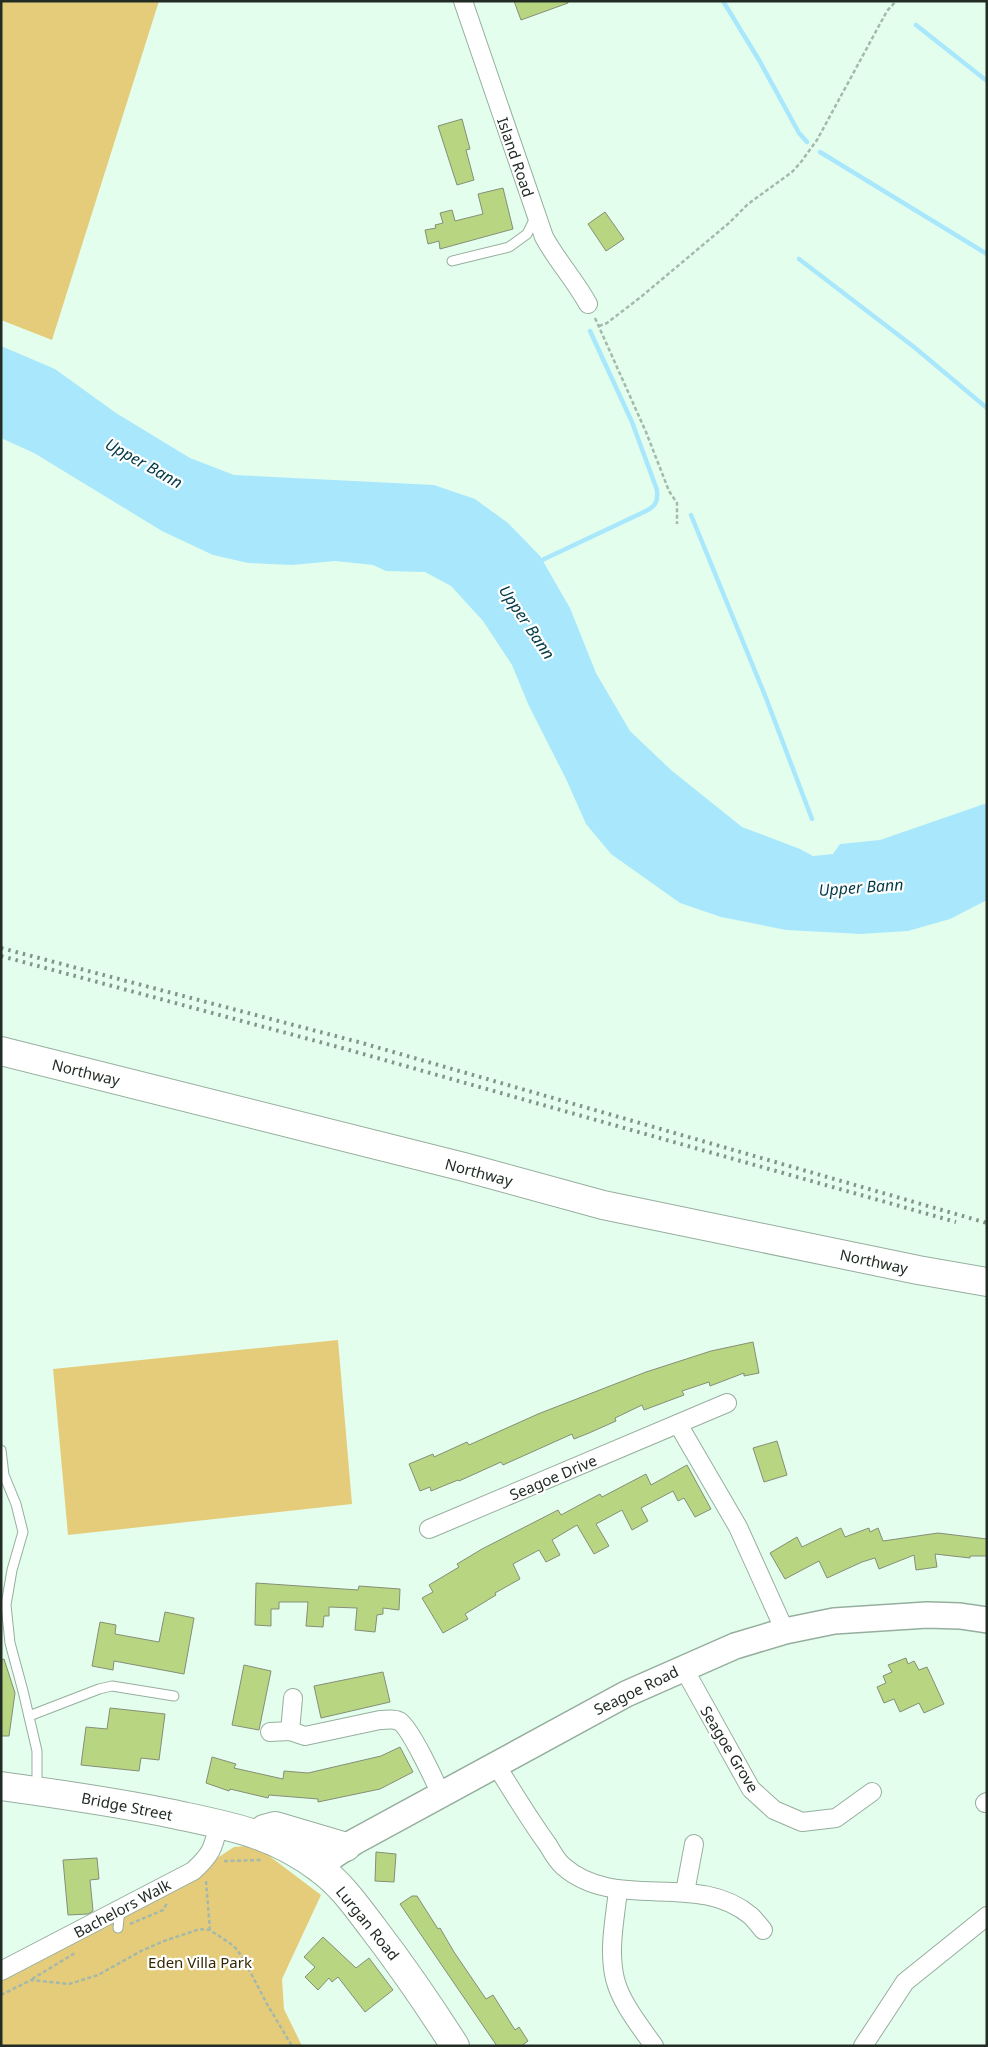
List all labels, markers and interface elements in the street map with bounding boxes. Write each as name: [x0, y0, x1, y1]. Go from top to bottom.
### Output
street label: Island Road: [493, 115, 539, 199]
water label: Upper Bann: [101, 433, 187, 493]
water label: Upper Bann: [494, 581, 560, 663]
water label: Upper Bann: [818, 873, 904, 901]
street label: Northway: [50, 1054, 122, 1090]
street label: Northway: [443, 1153, 515, 1191]
street label: Northway: [838, 1244, 910, 1278]
street label: Seagoe Drive: [506, 1450, 600, 1504]
street label: Seagoe Road: [590, 1661, 682, 1719]
street label: Seagoe Grove: [696, 1702, 764, 1796]
street label: Bridge Street: [80, 1787, 175, 1825]
street label: Bachelors Walk: [70, 1874, 174, 1942]
street label: Lurgan Road: [332, 1882, 404, 1964]
park label: Eden Villa Park: [148, 1952, 252, 1972]

